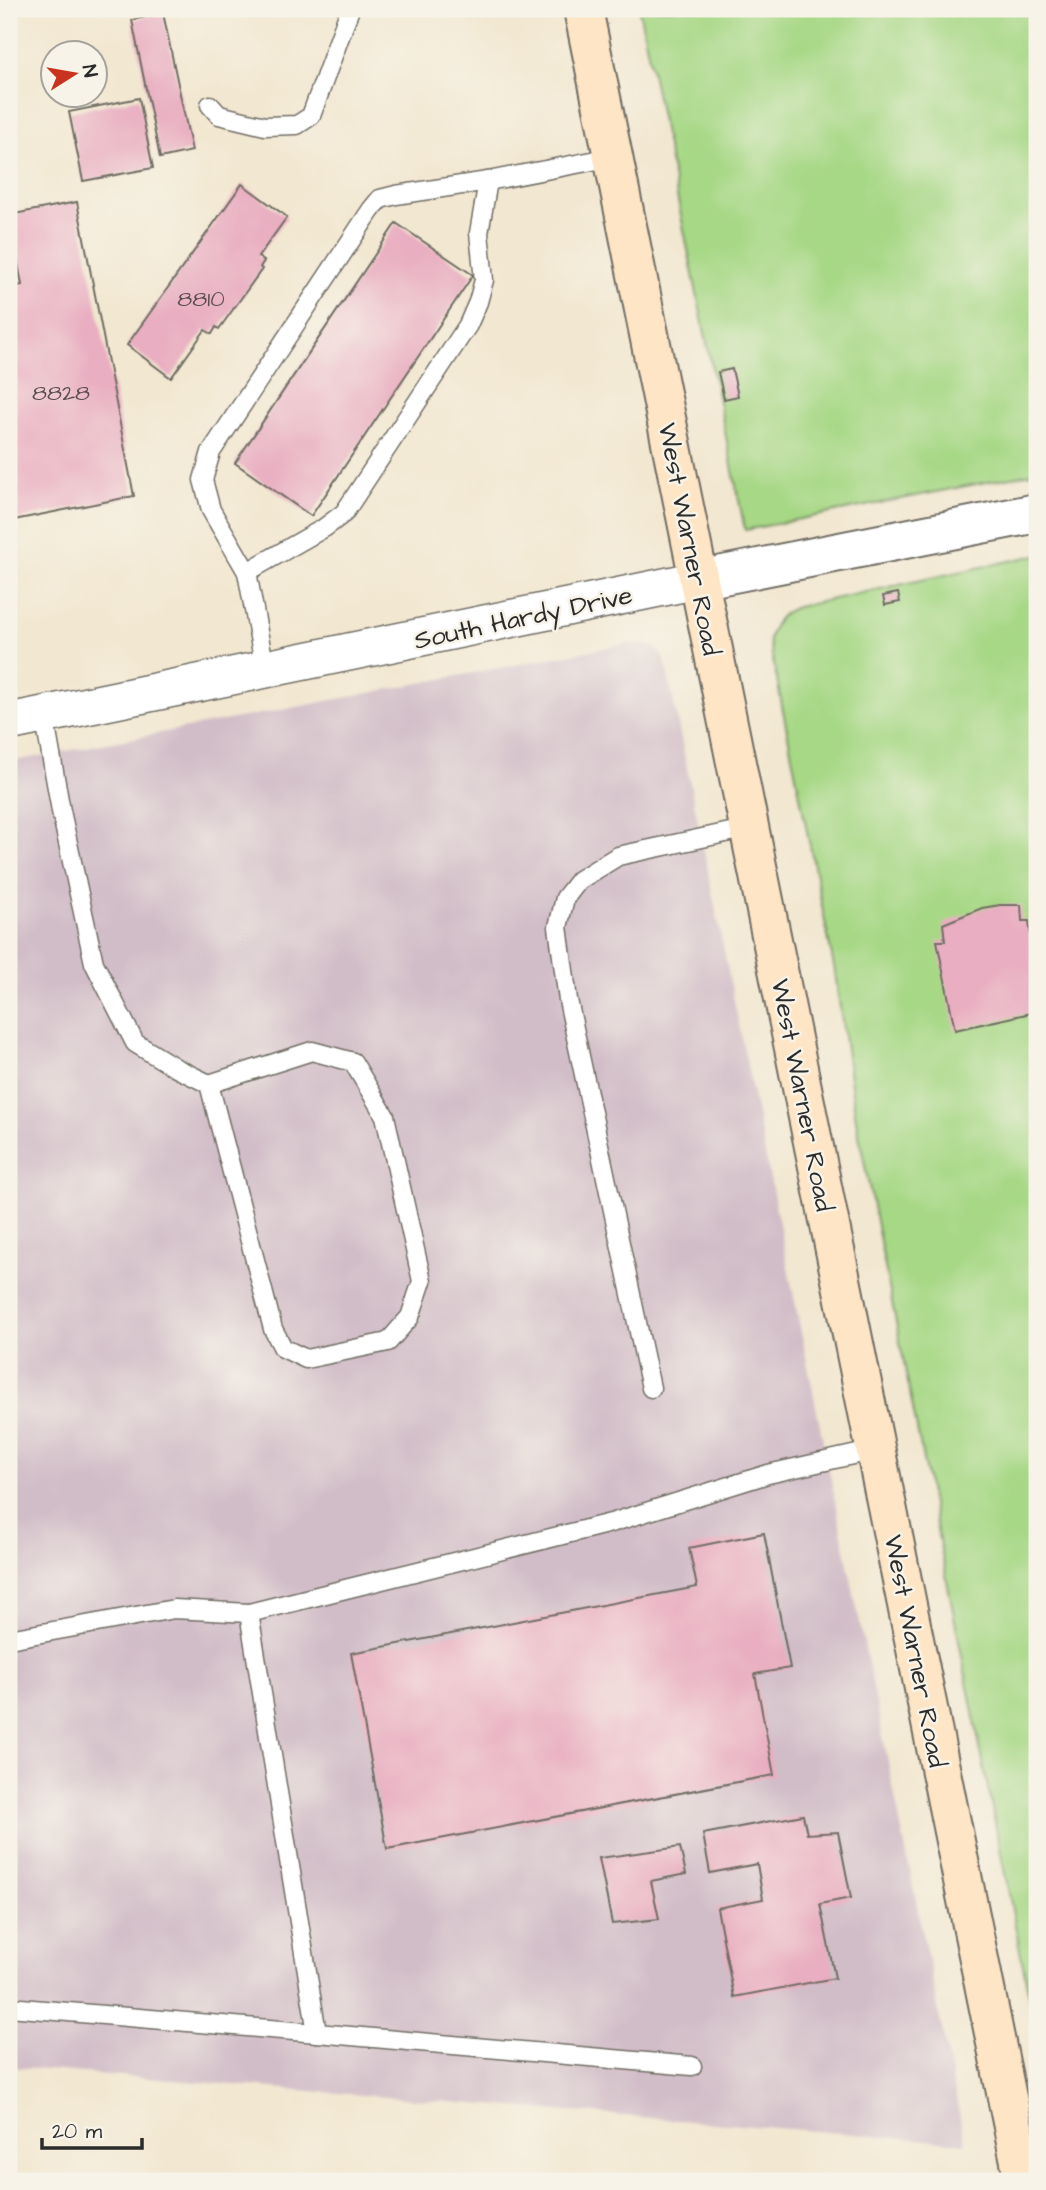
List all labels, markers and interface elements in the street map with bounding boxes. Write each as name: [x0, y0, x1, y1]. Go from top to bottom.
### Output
north arrow: [38, 38, 108, 108]
text: N: [75, 63, 104, 80]
house number: 8810: [177, 283, 225, 315]
house number: 8828: [32, 377, 90, 409]
street label: West Warner Road: [649, 420, 729, 658]
street label: South Hardy Drive: [411, 577, 636, 661]
street label: West Warner Road: [762, 976, 842, 1214]
street label: West Warner Road: [875, 1532, 955, 1770]
scale bar: [42, 2106, 142, 2150]
text: 20 m: [52, 2117, 103, 2146]

